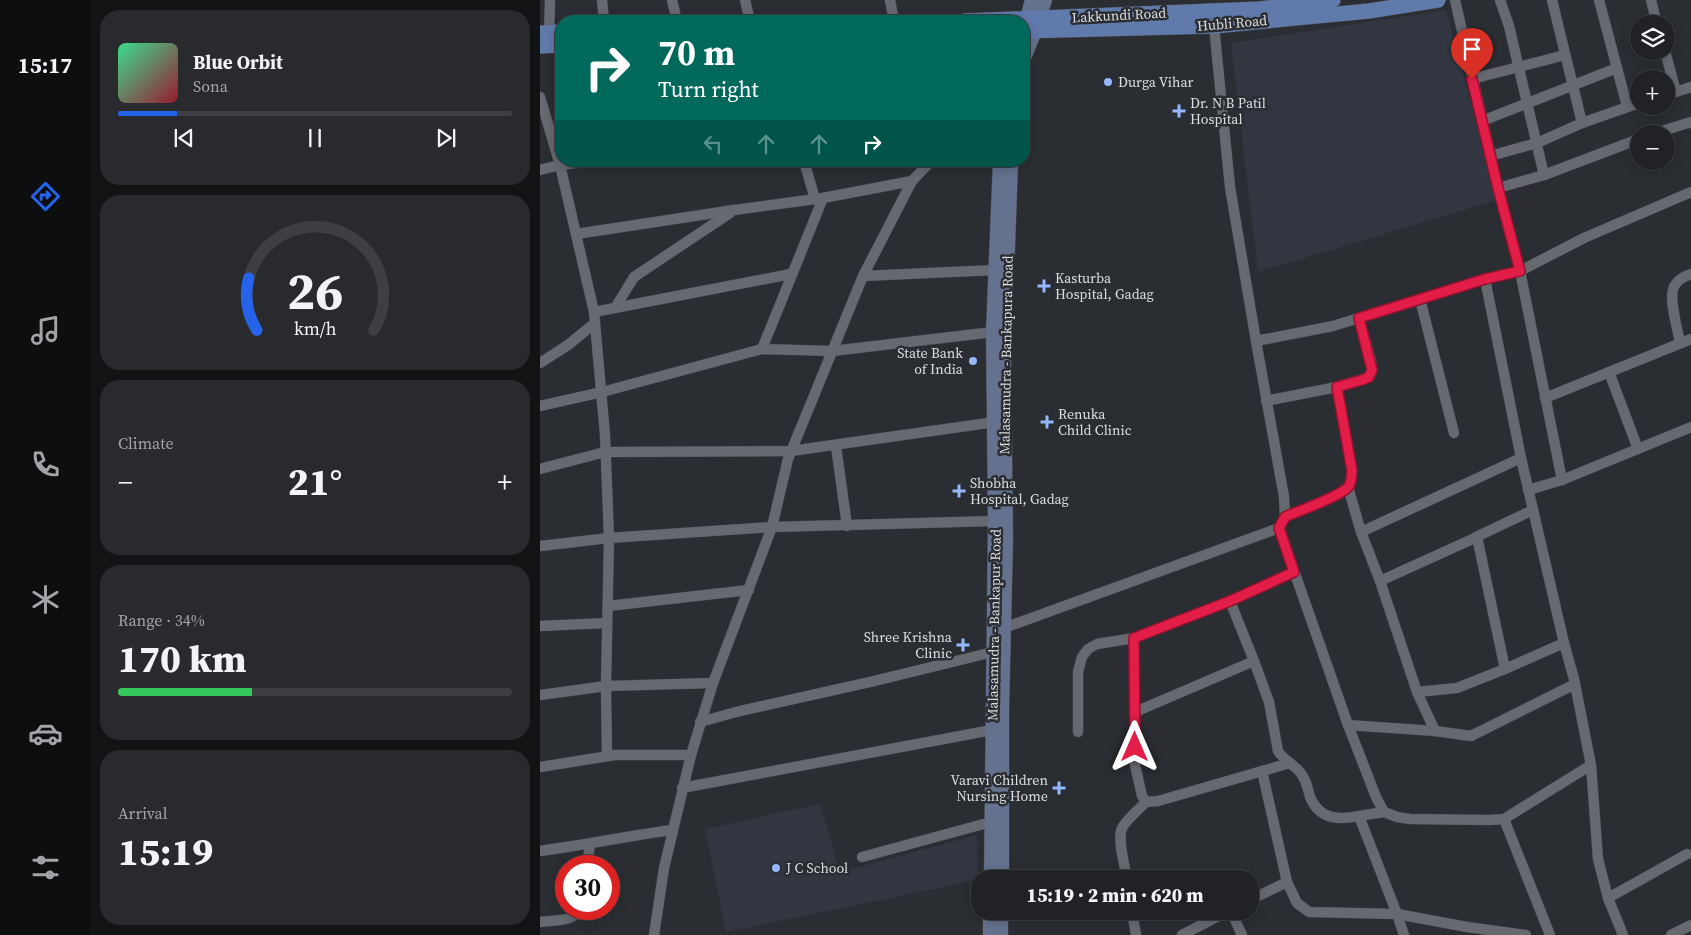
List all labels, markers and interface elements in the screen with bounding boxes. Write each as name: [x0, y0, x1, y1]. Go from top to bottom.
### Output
street label: Lakkundi Road: [1071, 3, 1167, 27]
street label: Hubli Road: [1196, 10, 1268, 36]
map controls: [1630, 15, 1675, 170]
button: layers: [1630, 15, 1675, 60]
pin: [1451, 28, 1493, 79]
text: 70 m: [658, 29, 735, 77]
icon: right: [575, 35, 640, 100]
icon: arrive: [1458, 35, 1486, 63]
text: Blue Orbit: [193, 49, 283, 75]
text: 15:17: [18, 50, 72, 80]
button: +: [1630, 70, 1675, 115]
place label: Durga Vihar: [1118, 72, 1193, 92]
text: Turn right: [658, 74, 759, 104]
text: Sona: [193, 75, 228, 97]
marker: Durga Vihar: [1102, 76, 1114, 88]
place label: Dr. N B Patil Hospital: [1190, 93, 1266, 129]
marker: Dr. N B Patil Hospital: [1172, 104, 1186, 118]
icon: previous: [170, 124, 198, 152]
icon: pause: [301, 124, 329, 152]
icon: next: [432, 124, 460, 152]
button: −: [1630, 125, 1675, 170]
icon: left: [699, 130, 727, 158]
icon: ahead: [752, 130, 780, 158]
icon: ahead: [805, 130, 833, 158]
icon: right: [858, 130, 886, 158]
icon: directions: [28, 179, 63, 214]
text: 26: [287, 255, 343, 326]
street label: Malasamudra - Bankapura Road: [994, 255, 1018, 455]
place label: Kasturba Hospital, Gadag: [1055, 268, 1154, 304]
marker: Kasturba Hospital, Gadag: [1037, 279, 1051, 293]
icon: music: [28, 313, 63, 348]
text: km/h: [294, 316, 337, 341]
place label: State Bank of India: [897, 343, 964, 379]
marker: State Bank of India: [967, 355, 979, 367]
place label: Renuka Child Clinic: [1058, 404, 1132, 440]
marker: Renuka Child Clinic: [1040, 415, 1054, 429]
text: Climate: [118, 432, 174, 454]
icon: phone: [28, 447, 63, 482]
text: 21°: [288, 456, 342, 508]
text: −: [118, 463, 133, 501]
text: +: [497, 463, 512, 501]
place label: Shobha Hospital, Gadag: [970, 473, 1069, 509]
marker: Shobha Hospital, Gadag: [952, 484, 966, 498]
street label: Malasamudra - Bankapur Road: [982, 529, 1006, 721]
icon: climate: [28, 582, 63, 617]
text: Range · 34%: [118, 609, 205, 631]
place label: Shree Krishna Clinic: [864, 627, 953, 663]
text: 170 km: [118, 633, 246, 685]
marker: Shree Krishna Clinic: [956, 638, 970, 652]
icon: car: [28, 716, 63, 751]
position arrow: [1108, 720, 1160, 772]
place label: Varavi Children Nursing Home: [951, 770, 1049, 806]
marker: Varavi Children Nursing Home: [1052, 781, 1066, 795]
text: Arrival: [118, 802, 167, 824]
text: 15:19: [118, 826, 213, 878]
icon: filters: [28, 850, 63, 885]
speed limit sign: 30: [555, 855, 620, 920]
place label: J C School: [785, 858, 848, 878]
marker: J C School: [770, 862, 782, 874]
text: 15:19 · 2 min · 620 m: [1026, 882, 1204, 908]

